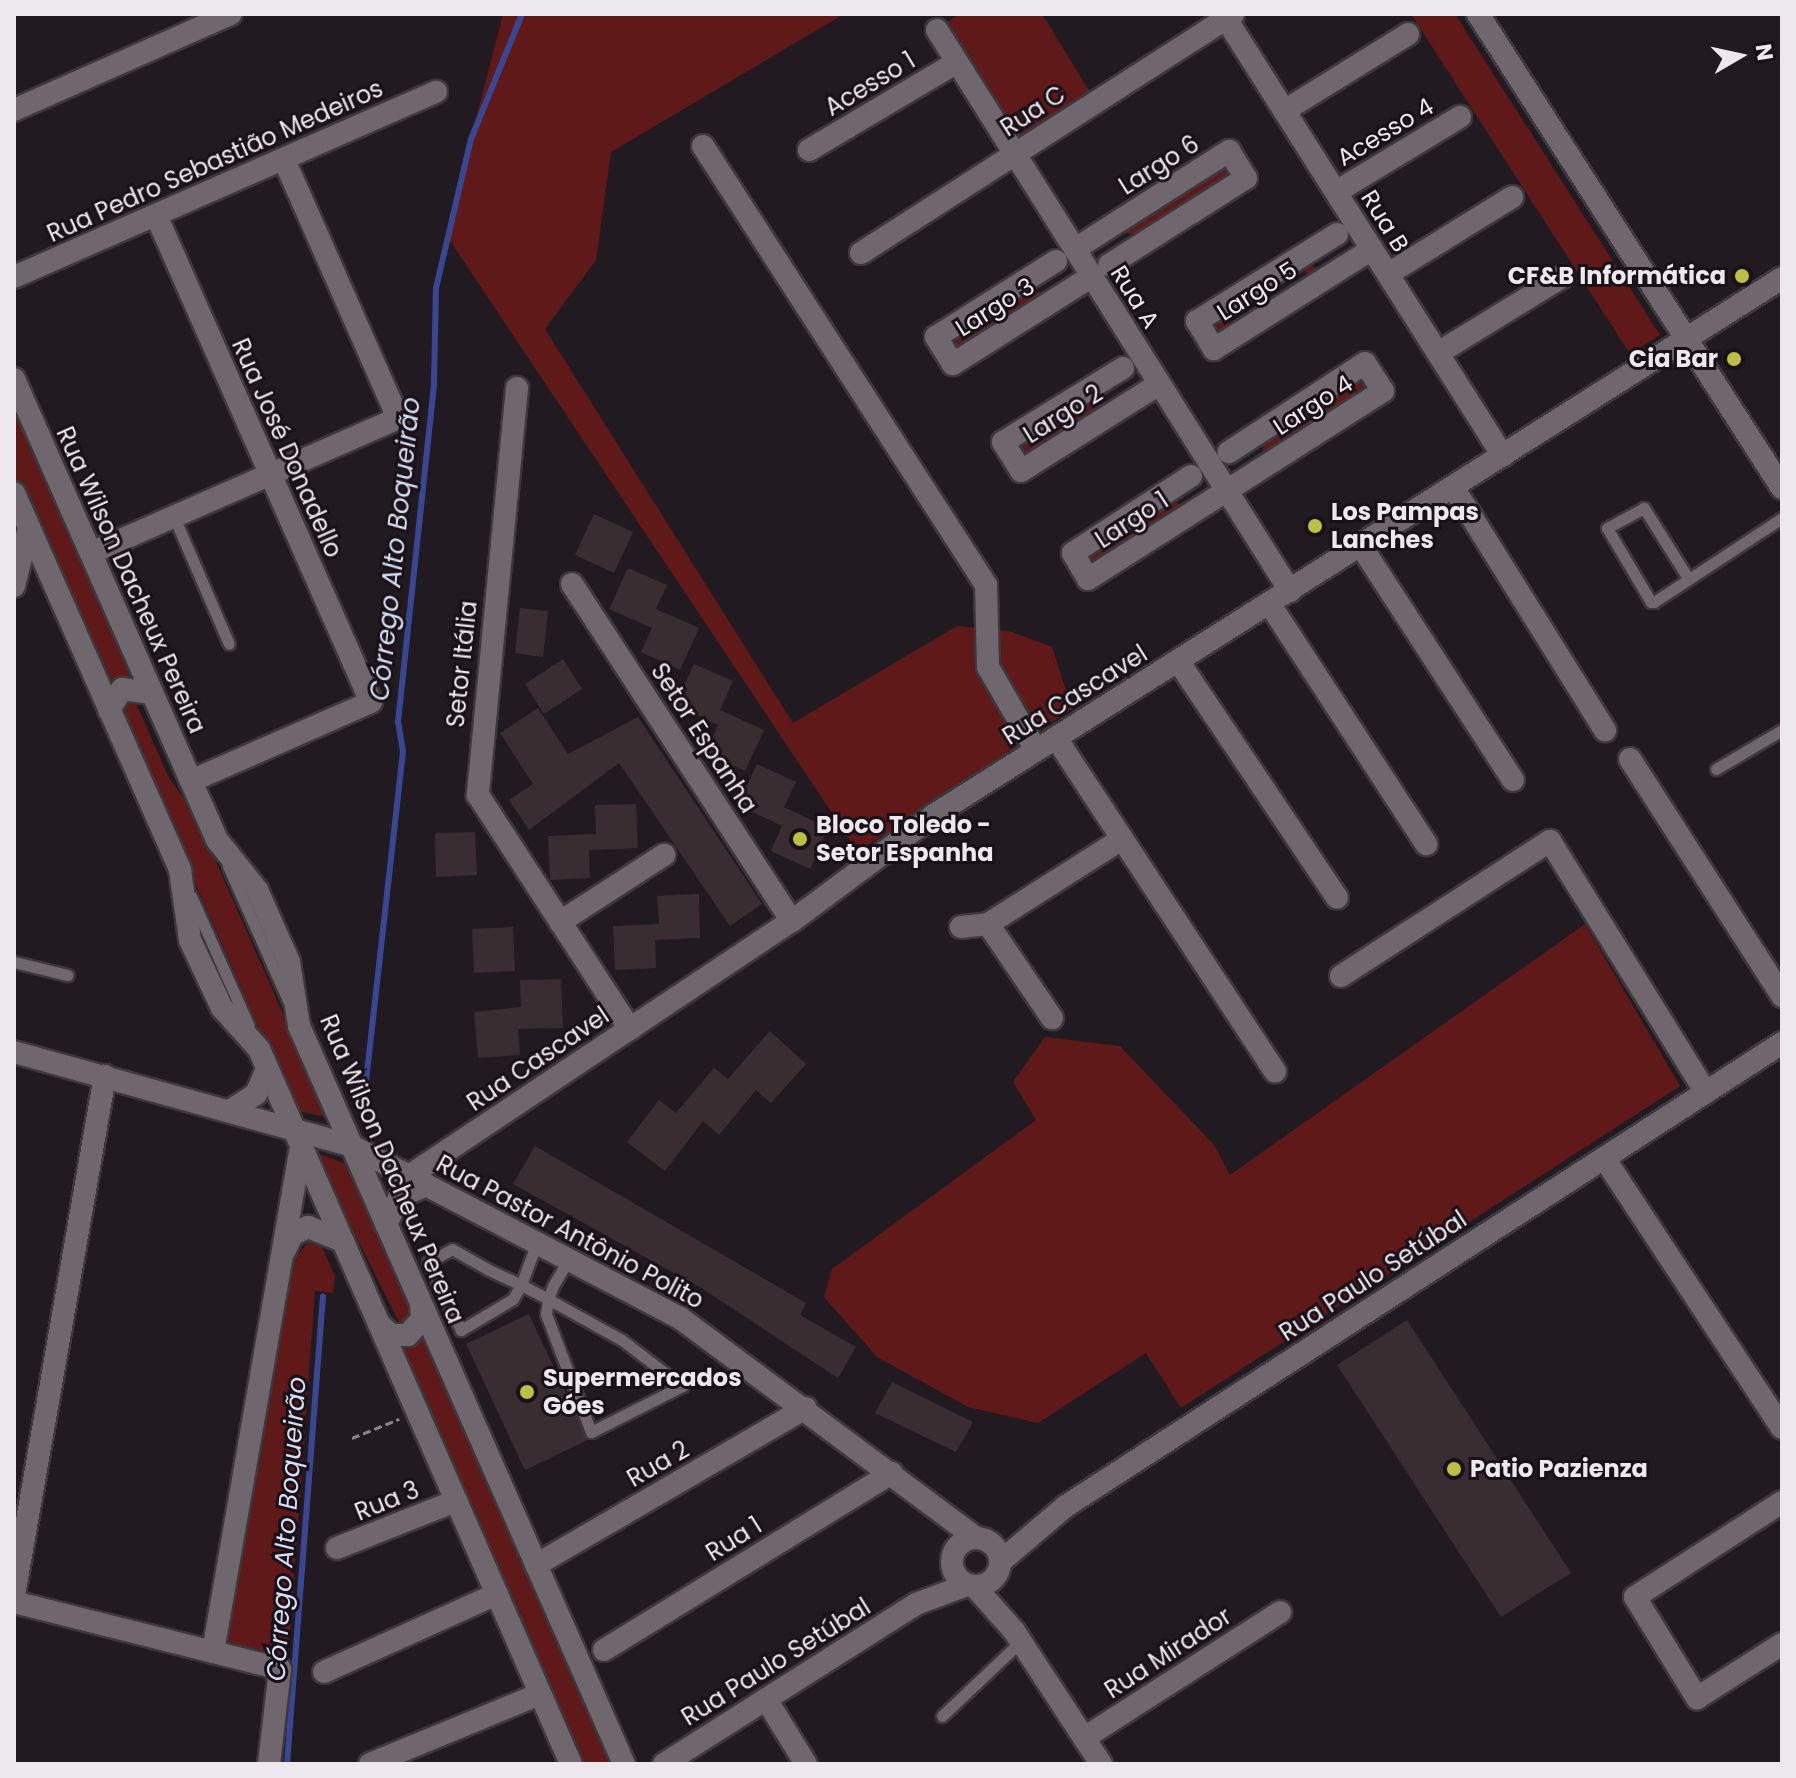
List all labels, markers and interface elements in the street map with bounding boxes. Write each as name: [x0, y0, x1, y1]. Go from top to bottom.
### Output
north arrow: [1700, 16, 1780, 96]
text: N: [1748, 42, 1781, 63]
street label: Acesso 1: [820, 46, 920, 122]
street label: Rua Pedro Sebastião Medeiros: [43, 74, 387, 248]
street label: Rua C: [995, 80, 1071, 142]
street label: Acesso 4: [1331, 92, 1439, 172]
street label: Largo 6: [1114, 129, 1204, 201]
street label: Rua B: [1355, 185, 1415, 257]
street label: Largo 5: [1212, 255, 1302, 327]
street label: Rua A: [1105, 260, 1165, 334]
place label: CF&B Informática: [1508, 262, 1726, 290]
marker: CF&B Informática: [1733, 267, 1751, 285]
street label: Largo 3: [950, 272, 1040, 342]
street label: Rua José Donadello: [226, 334, 348, 562]
place label: Cia Bar: [1629, 345, 1718, 373]
marker: Cia Bar: [1725, 350, 1743, 368]
street label: Largo 4: [1268, 369, 1358, 441]
street label: Largo 2: [1018, 379, 1108, 449]
water label: Córrego Alto Boqueirão: [365, 396, 427, 702]
street label: Rua Wilson Dacheux Pereira: [50, 422, 212, 738]
street label: Largo 1: [1090, 486, 1174, 554]
place label: Los Pampas Lanches: [1331, 498, 1479, 554]
marker: Los Pampas Lanches: [1306, 517, 1324, 535]
street label: Setor Itália: [441, 599, 483, 729]
street label: Rua Cascavel: [997, 639, 1153, 751]
street label: Setor Espanha: [645, 658, 763, 818]
place label: Bloco Toledo - Setor Espanha: [816, 811, 994, 867]
marker: Bloco Toledo - Setor Espanha: [791, 830, 809, 848]
street label: Rua Cascavel: [462, 1001, 614, 1117]
street label: Rua Wilson Dacheux Pereira: [314, 1010, 470, 1328]
street label: Rua Pastor Antônio Polito: [431, 1149, 709, 1315]
street label: Rua Paulo Setúbal: [1274, 1205, 1472, 1347]
place label: Supermercados Góes: [543, 1364, 742, 1420]
water label: Córrego Alto Boqueirão: [261, 1376, 313, 1682]
marker: Supermercados Góes: [518, 1383, 536, 1401]
street label: Rua 2: [622, 1435, 694, 1493]
place label: Patio Pazienza: [1470, 1455, 1648, 1483]
marker: Patio Pazienza: [1445, 1460, 1463, 1478]
street label: Rua 3: [351, 1475, 423, 1527]
street label: Rua 1: [701, 1511, 767, 1567]
street label: Rua Paulo Setúbal: [676, 1592, 876, 1732]
street label: Rua Mirador: [1099, 1601, 1237, 1705]

